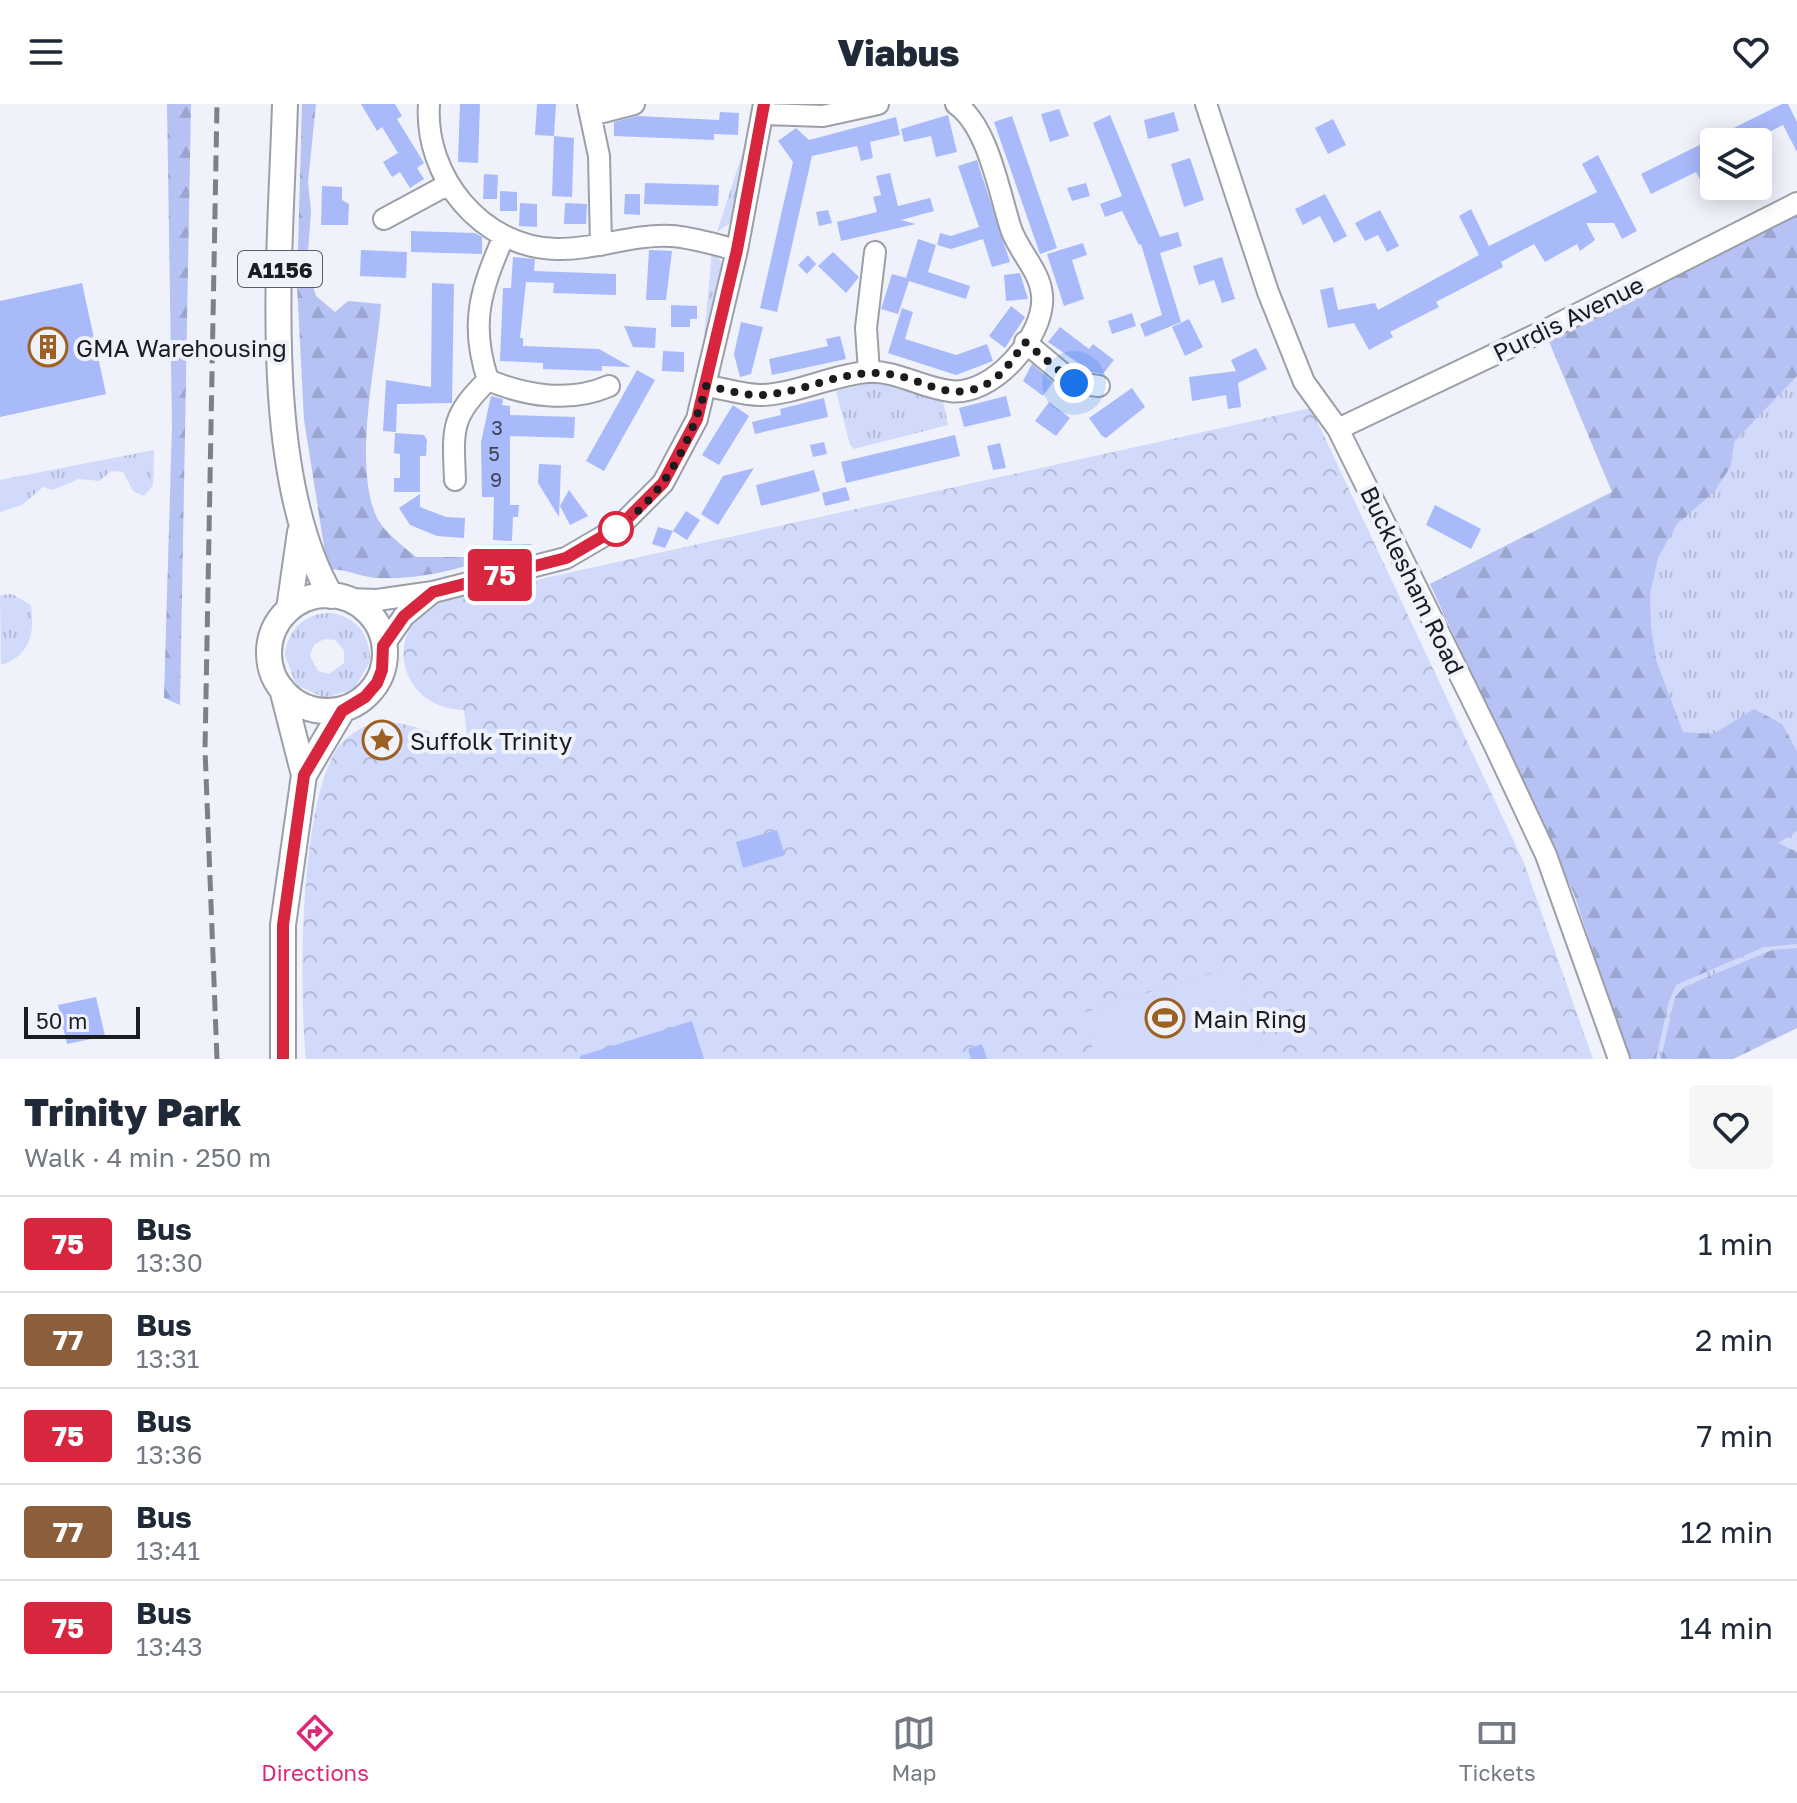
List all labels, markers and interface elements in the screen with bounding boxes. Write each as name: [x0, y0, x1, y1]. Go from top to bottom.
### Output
icon: menu: [24, 30, 68, 74]
icon: heart: [1729, 30, 1773, 74]
text: Viabus: [837, 31, 960, 74]
map controls: [1700, 128, 1772, 200]
button: layers: [1700, 128, 1772, 200]
road number: A1156: [238, 251, 322, 287]
street label: Purdis Avenue: [1488, 269, 1648, 367]
building icon: GMA Warehousing: [27, 326, 69, 368]
place label: GMA Warehousing: [76, 333, 287, 362]
your location: [1054, 363, 1094, 403]
house number: 3: [491, 415, 503, 439]
house number: 5: [488, 441, 500, 465]
house number: 9: [490, 467, 502, 491]
street label: Bucklesham Road: [1355, 481, 1471, 679]
unlabelled marker: [599, 512, 633, 546]
line badge: 75: [464, 549, 536, 601]
text: 75: [484, 558, 516, 591]
place icon: Suffolk Trinity: [361, 719, 403, 761]
place label: Suffolk Trinity: [410, 726, 572, 755]
sports icon: Main Ring: [1144, 997, 1186, 1039]
scale bar: [24, 1003, 140, 1039]
place label: Main Ring: [1193, 1004, 1307, 1033]
text: 50 m: [36, 1007, 87, 1034]
button: heart: [1689, 1085, 1773, 1169]
text: Trinity Park: [24, 1089, 241, 1134]
text: Walk · 4 min · 250 m: [24, 1142, 271, 1173]
text: Bus: [136, 1211, 192, 1247]
text: 1 min: [1698, 1226, 1773, 1262]
text: 75: [52, 1227, 84, 1260]
text: 13:30: [136, 1247, 203, 1278]
text: Bus: [136, 1307, 192, 1343]
text: 2 min: [1695, 1322, 1773, 1358]
text: 77: [53, 1323, 83, 1356]
text: 13:31: [136, 1343, 199, 1374]
text: Bus: [136, 1403, 192, 1439]
text: 7 min: [1697, 1418, 1773, 1454]
text: 75: [52, 1419, 84, 1452]
text: 13:36: [136, 1439, 203, 1470]
text: Bus: [136, 1499, 192, 1535]
text: 12 min: [1681, 1514, 1773, 1550]
text: 77: [53, 1515, 83, 1548]
text: 13:41: [136, 1535, 200, 1566]
text: Bus: [136, 1595, 192, 1631]
text: 14 min: [1680, 1610, 1773, 1646]
text: 75: [52, 1611, 84, 1644]
text: 13:43: [136, 1631, 203, 1662]
tab: Directions: [261, 1711, 369, 1786]
tab: Map: [891, 1711, 936, 1786]
tab: Tickets: [1459, 1711, 1536, 1786]

